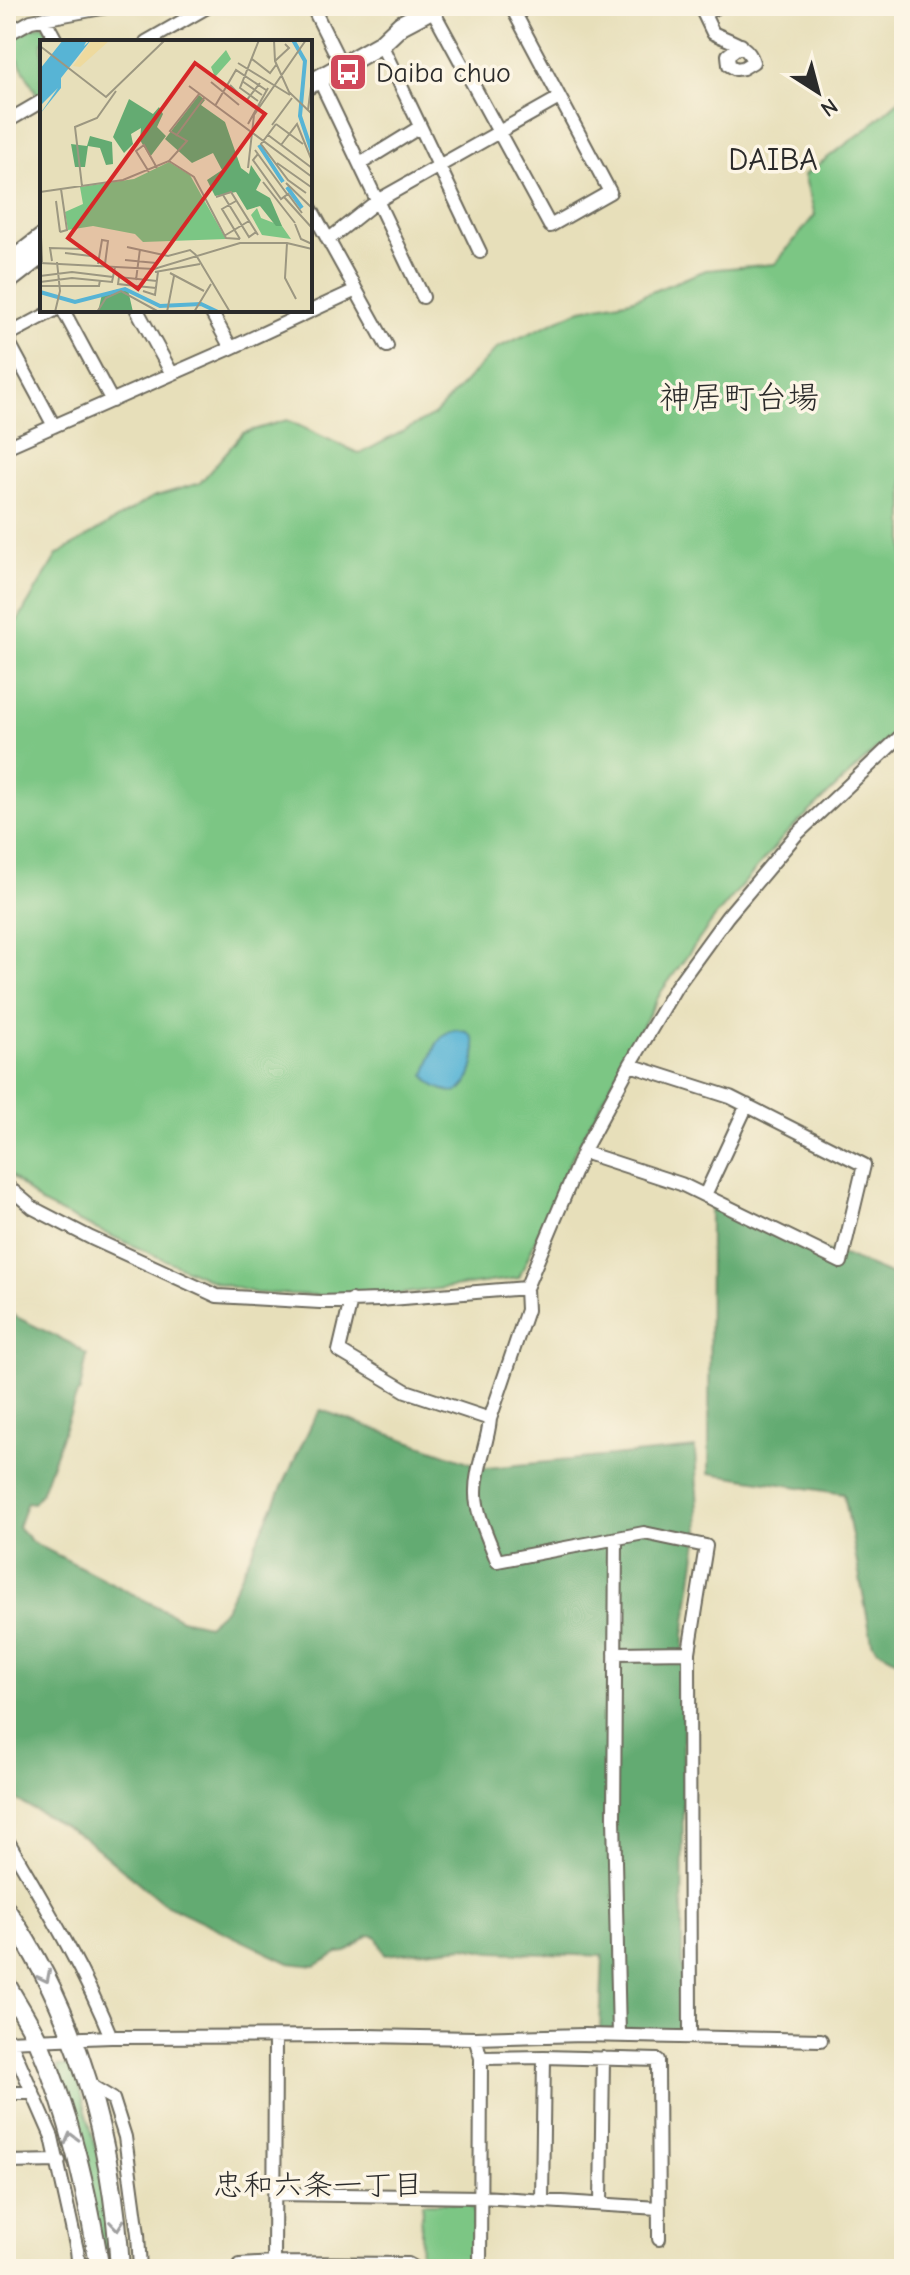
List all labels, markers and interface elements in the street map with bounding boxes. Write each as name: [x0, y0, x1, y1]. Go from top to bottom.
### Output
inset map: [40, 40, 312, 312]
bus stop icon: Daiba chuo: [327, 51, 369, 93]
north arrow: [778, 52, 858, 132]
place label: Daiba chuo: [376, 57, 511, 89]
text: N: [816, 93, 843, 122]
district label: DAIBA: [728, 141, 818, 178]
district label: 神居町台場: [659, 379, 819, 416]
one-way arrow: [36, 1968, 51, 1983]
one-way arrow: [64, 2132, 81, 2146]
district label: 忠和六条一丁目: [213, 2168, 423, 2203]
one-way arrow: [108, 2219, 125, 2232]

